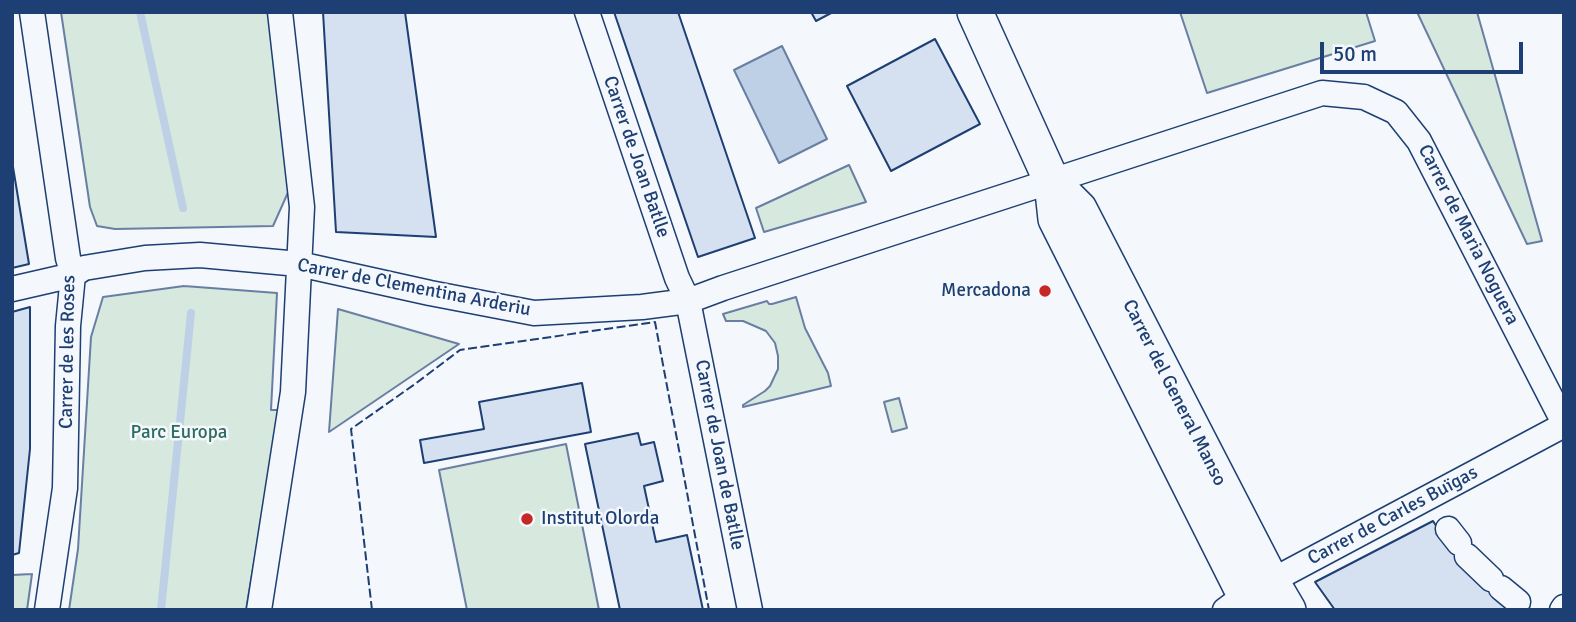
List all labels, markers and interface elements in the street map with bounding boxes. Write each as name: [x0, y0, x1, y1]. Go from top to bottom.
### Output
scale bar: [1324, 28, 1527, 72]
text: 50 m: [1333, 41, 1377, 67]
street label: Carrer de Joan Batlle: [598, 73, 674, 241]
street label: Carrer de Maria Noguera: [1413, 141, 1523, 329]
street label: Carrer de Clementina Arderiu: [295, 254, 533, 322]
street label: Carrer de les Roses: [55, 275, 81, 429]
place label: Mercadona: [941, 280, 1031, 302]
marker: Mercadona: [1037, 283, 1053, 299]
street label: Carrer del General Manso: [1117, 296, 1231, 490]
street label: Carrer de Joan de Batlle: [689, 358, 749, 552]
park label: Parc Europa: [131, 422, 227, 444]
street label: Carrer de Carles Buïgas: [1304, 461, 1482, 571]
place label: Institut Olorda: [541, 508, 659, 530]
marker: Institut Olorda: [519, 511, 535, 527]

